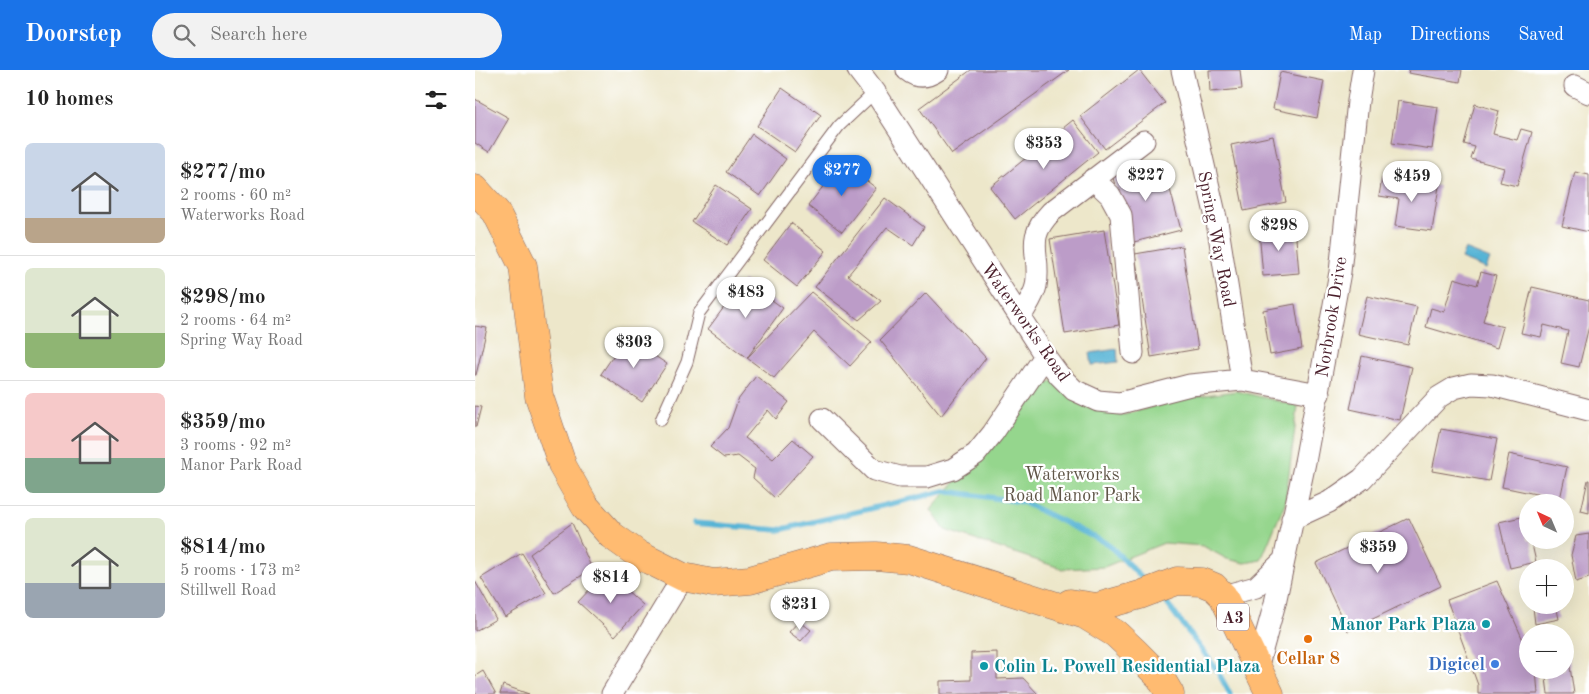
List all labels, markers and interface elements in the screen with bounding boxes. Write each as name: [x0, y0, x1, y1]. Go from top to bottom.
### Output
search box: [152, 13, 502, 58]
icon: search: [170, 21, 198, 49]
text: Doorstep: [25, 23, 122, 47]
text: Search here: [210, 26, 307, 45]
text: Map: [1349, 26, 1382, 44]
text: Directions: [1410, 26, 1490, 44]
text: Saved: [1518, 26, 1564, 44]
icon: filters: [422, 86, 450, 114]
text: 10 homes: [25, 89, 113, 110]
pin: $353: [1014, 128, 1074, 170]
text: $353: [1025, 136, 1063, 152]
pin: $277: [812, 154, 872, 197]
pin: $227: [1116, 160, 1176, 202]
pin: $459: [1382, 160, 1442, 203]
text: $277/mo: [180, 162, 266, 183]
icon: home: [65, 163, 125, 223]
text: $277: [823, 163, 861, 179]
text: $227: [1127, 168, 1165, 184]
text: $459: [1393, 169, 1431, 185]
street label: Spring Way Road: [1194, 170, 1238, 309]
text: 2 rooms · 60 m²: [180, 188, 291, 204]
text: Waterworks Road: [180, 208, 305, 224]
pin: $298: [1249, 210, 1309, 252]
text: $298: [1260, 218, 1298, 234]
street label: Norbrook Drive: [1314, 255, 1350, 379]
street label: Waterworks Road: [978, 260, 1073, 385]
pin: $483: [716, 276, 776, 319]
text: $483: [727, 285, 765, 301]
text: $298/mo: [180, 287, 266, 308]
icon: home: [65, 288, 125, 348]
text: 2 rooms · 64 m²: [180, 313, 291, 329]
pin: $303: [604, 326, 664, 369]
text: Spring Way Road: [180, 333, 303, 349]
text: $303: [615, 335, 653, 351]
text: $359/mo: [180, 412, 266, 433]
icon: home: [65, 413, 125, 473]
text: 3 rooms · 92 m²: [180, 438, 291, 454]
text: Manor Park Road: [180, 458, 302, 474]
park label: Waterworks Road Manor Park: [1003, 466, 1141, 505]
north arrow: [1519, 494, 1574, 549]
map controls: [1519, 494, 1574, 679]
pin: $359: [1348, 532, 1408, 574]
text: $814/mo: [180, 537, 266, 558]
icon: home: [65, 538, 125, 598]
text: $359: [1359, 540, 1397, 556]
button: +: [1519, 559, 1574, 614]
pin: $814: [581, 562, 641, 604]
text: 5 rooms · 173 m²: [180, 563, 300, 579]
text: $814: [592, 570, 630, 586]
text: Stillwell Road: [180, 583, 276, 599]
pin: $231: [770, 588, 830, 631]
text: $231: [781, 597, 819, 613]
road number: A3: [1217, 604, 1249, 630]
place label: Manor Park Plaza: [1330, 616, 1476, 634]
marker: Manor Park Plaza: [1480, 618, 1492, 630]
button: −: [1519, 624, 1574, 679]
marker: Cellar 8: [1302, 633, 1314, 645]
place label: Cellar 8: [1276, 650, 1340, 668]
place label: Digicel: [1428, 656, 1485, 674]
place label: Colin L. Powell Residential Plaza: [994, 658, 1260, 676]
marker: Digicel: [1489, 658, 1501, 670]
marker: Colin L. Powell Residential Plaza: [978, 660, 990, 672]

